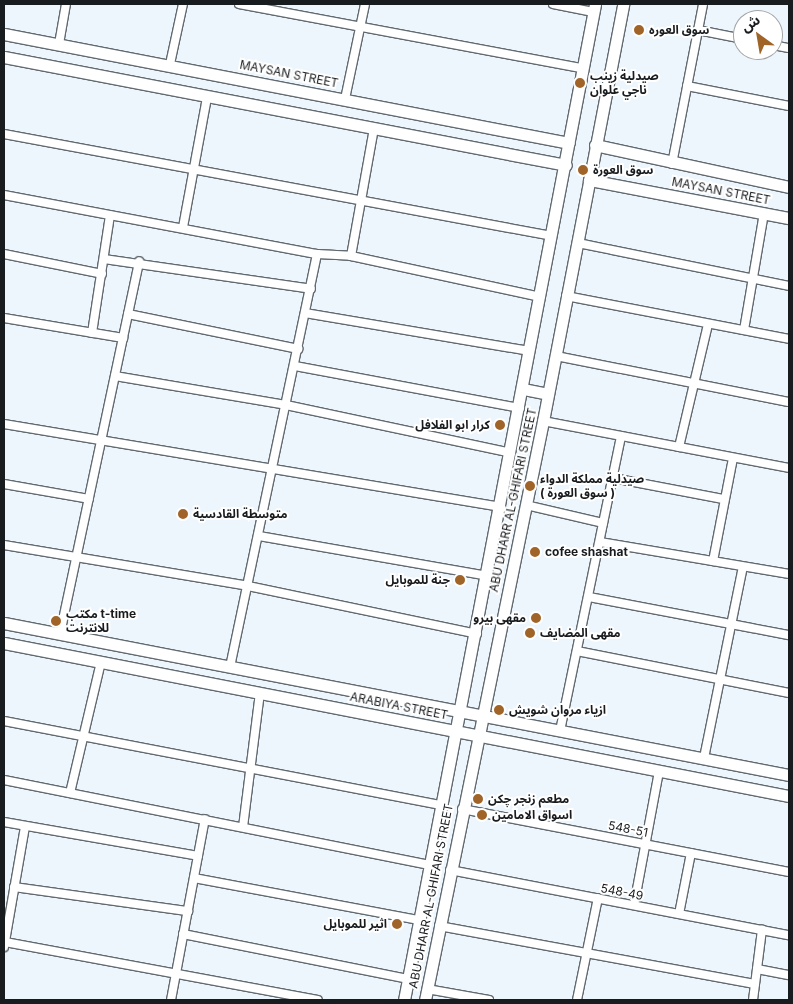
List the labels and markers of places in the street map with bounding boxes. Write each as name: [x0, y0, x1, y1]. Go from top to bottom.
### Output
place label: سوق العوره: [649, 23, 709, 37]
marker: سوق العوره: [633, 24, 645, 36]
place label: صيدلية زينب ناجي علوان: [590, 69, 659, 97]
marker: صيدلية زينب ناجي علوان: [574, 77, 586, 89]
place label: سوق العورة: [593, 163, 653, 177]
marker: سوق العورة: [577, 164, 589, 176]
place label: كرار ابو الفلافل: [415, 418, 490, 432]
marker: كرار ابو الفلافل: [494, 419, 506, 431]
place label: صيدلية مملكة الدواء ( سوق العورة ): [540, 472, 644, 500]
marker: صيدلية مملكة الدواء ( سوق العورة ): [524, 480, 536, 492]
place label: متوسطة القادسية: [193, 507, 287, 521]
marker: متوسطة القادسية: [177, 508, 189, 520]
place label: cofee shashat: [545, 545, 628, 559]
marker: cofee shashat: [529, 546, 541, 558]
place label: جنة للموبايل: [385, 573, 450, 587]
marker: جنة للموبايل: [454, 574, 466, 586]
place label: مكتب t-time للانترنت: [66, 607, 136, 635]
place label: مقهى بيرو: [473, 611, 526, 625]
marker: مقهى بيرو: [530, 612, 542, 624]
marker: مكتب t-time للانترنت: [50, 615, 62, 627]
place label: مقهى المضايف: [540, 626, 621, 640]
marker: مقهى المضايف: [524, 627, 536, 639]
place label: ازياء مروان شويش: [509, 703, 606, 717]
marker: ازياء مروان شويش: [493, 704, 505, 716]
place label: مطعم زنجر چكن: [488, 792, 569, 806]
marker: مطعم زنجر چكن: [472, 793, 484, 805]
place label: اسواق الامامين: [492, 808, 572, 822]
marker: اسواق الامامين: [476, 809, 488, 821]
place label: اثير للموبايل: [323, 917, 387, 931]
marker: اثير للموبايل: [391, 918, 403, 930]

